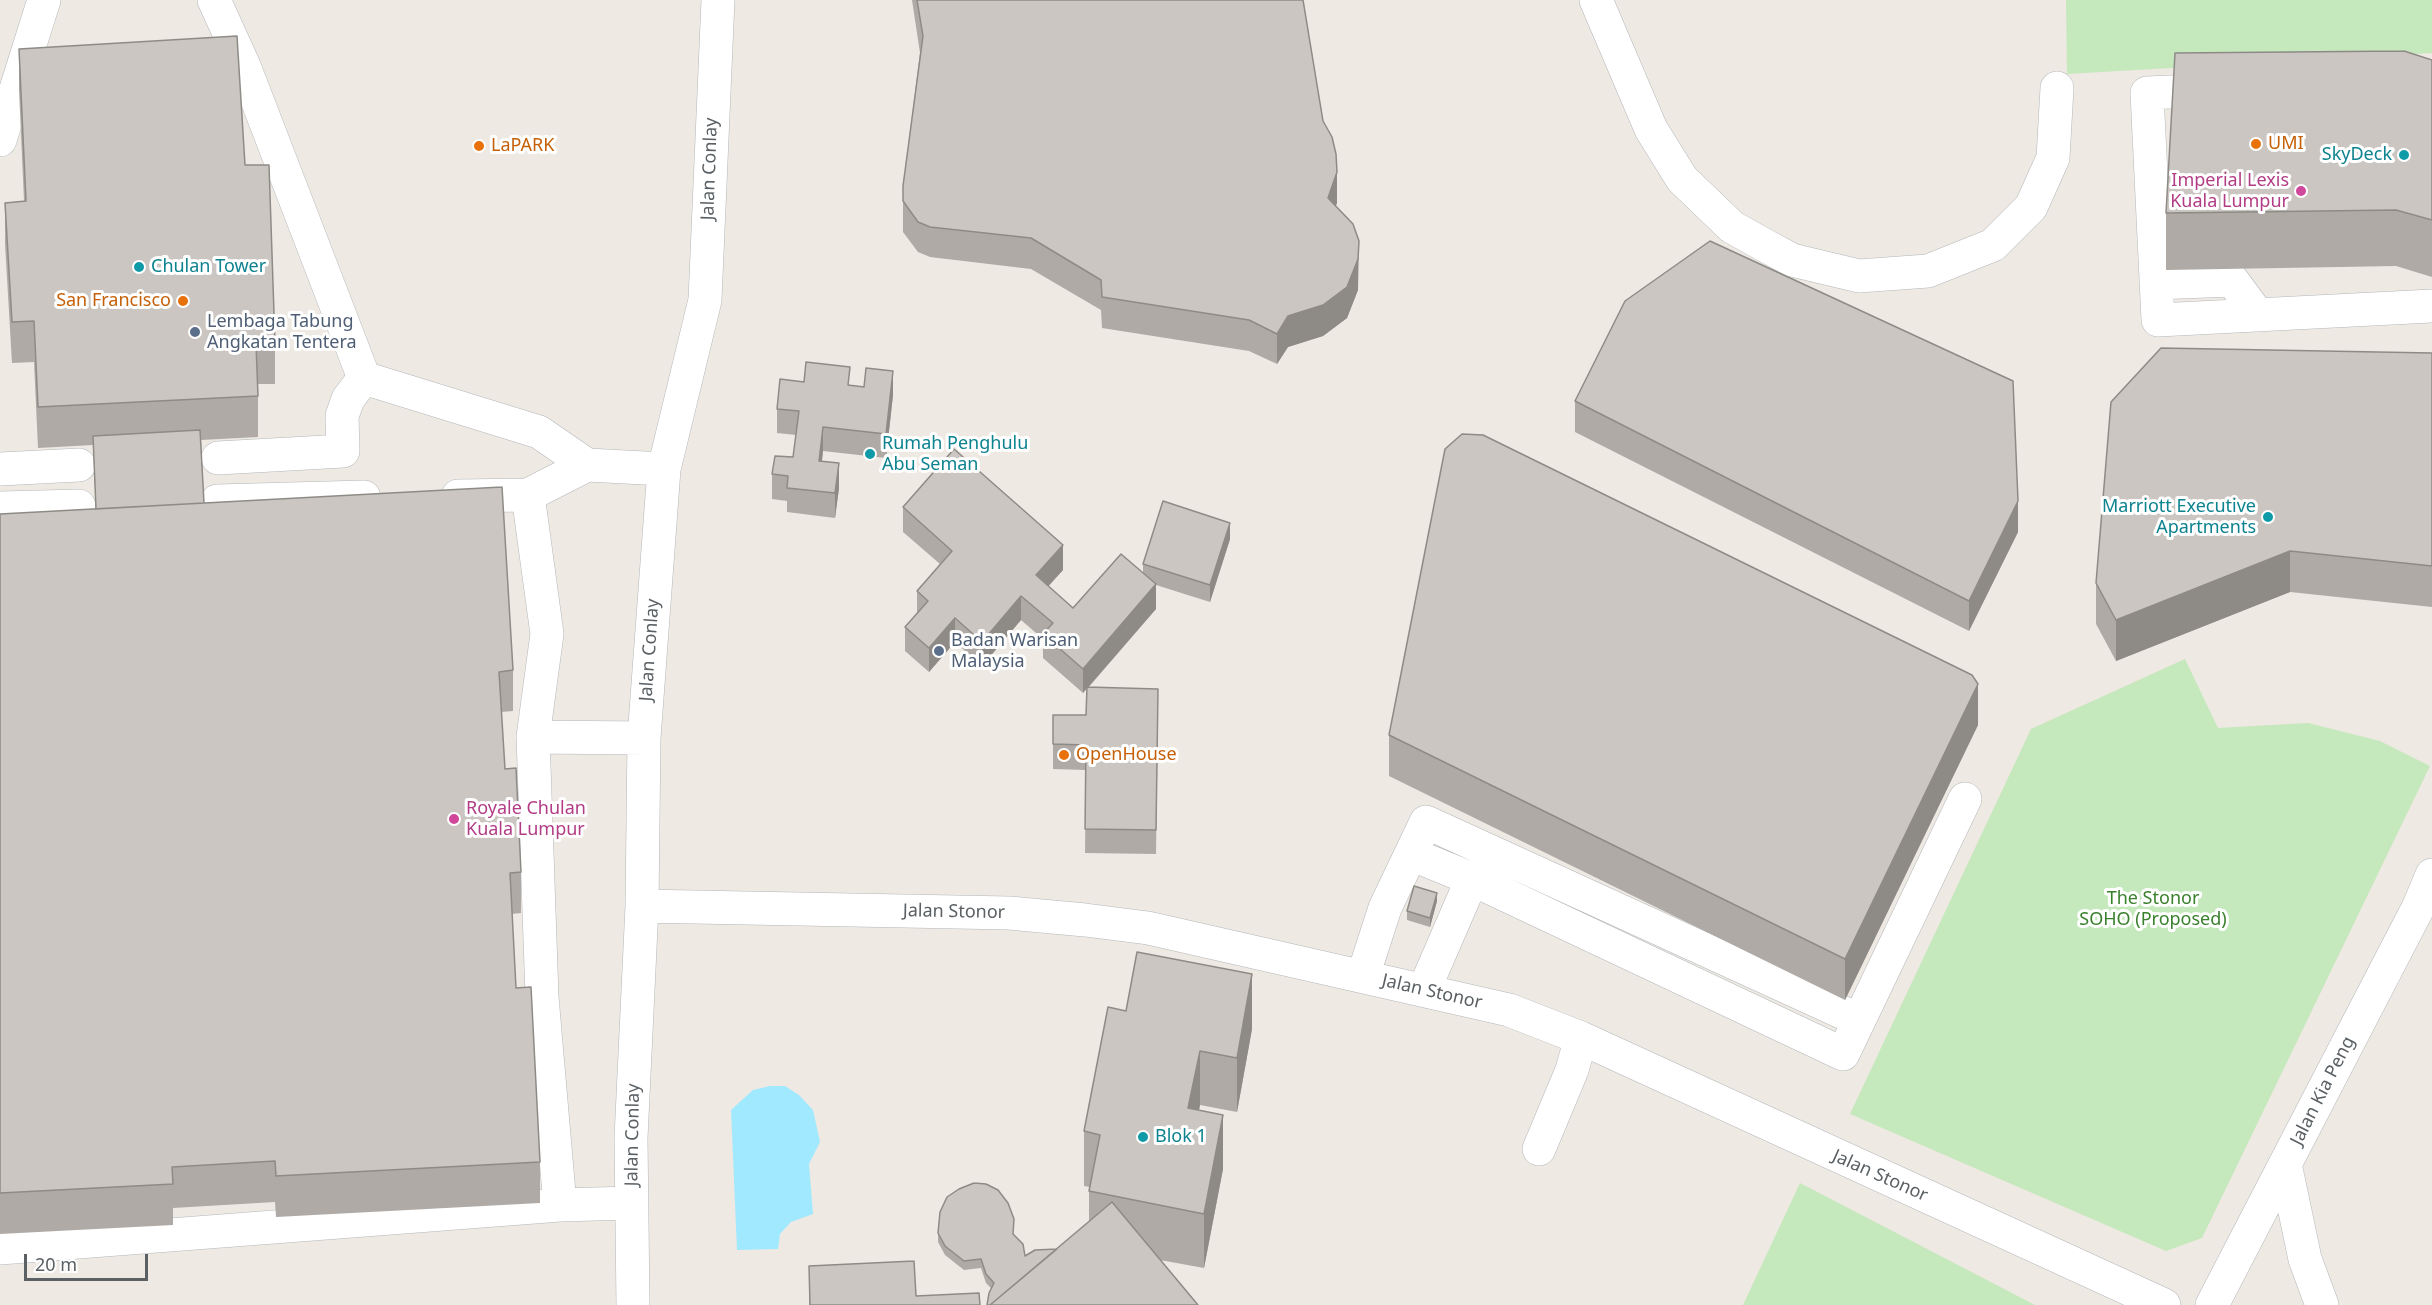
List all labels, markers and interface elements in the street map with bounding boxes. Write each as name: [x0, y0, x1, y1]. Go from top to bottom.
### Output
street label: Jalan Conlay: [697, 117, 723, 221]
place label: UMI: [2268, 133, 2304, 155]
place label: LaPARK: [491, 135, 554, 157]
marker: UMI: [2249, 137, 2263, 151]
marker: LaPARK: [472, 139, 486, 153]
place label: SkyDeck: [2322, 144, 2392, 166]
marker: SkyDeck: [2397, 148, 2411, 162]
place label: Imperial Lexis Kuala Lumpur: [2170, 170, 2289, 213]
marker: Imperial Lexis Kuala Lumpur: [2294, 184, 2308, 198]
place label: Chulan Tower: [151, 256, 266, 278]
marker: Chulan Tower: [132, 260, 146, 274]
place label: San Francisco: [56, 290, 171, 312]
marker: San Francisco: [176, 294, 190, 308]
place label: Lembaga Tabung Angkatan Tentera: [207, 311, 357, 354]
marker: Lembaga Tabung Angkatan Tentera: [188, 325, 202, 339]
place label: Rumah Penghulu Abu Seman: [882, 433, 1028, 476]
marker: Rumah Penghulu Abu Seman: [863, 447, 877, 461]
place label: Marriott Executive Apartments: [2102, 496, 2256, 538]
marker: Marriott Executive Apartments: [2261, 510, 2275, 524]
street label: Jalan Conlay: [636, 598, 664, 702]
place label: Badan Warisan Malaysia: [951, 630, 1078, 672]
marker: Badan Warisan Malaysia: [932, 644, 946, 658]
place label: OpenHouse: [1076, 744, 1177, 766]
marker: OpenHouse: [1057, 748, 1071, 762]
place label: Royale Chulan Kuala Lumpur: [466, 798, 586, 840]
marker: Royale Chulan Kuala Lumpur: [447, 812, 461, 826]
park label: The Stonor SOHO (Proposed): [2079, 888, 2227, 930]
street label: Jalan Stonor: [903, 900, 1005, 924]
street label: Jalan Stonor: [1380, 970, 1484, 1014]
street label: Jalan Kia Peng: [2286, 1033, 2360, 1149]
street label: Jalan Conlay: [621, 1083, 645, 1187]
place label: Blok 1: [1155, 1126, 1207, 1148]
marker: Blok 1: [1136, 1130, 1150, 1144]
street label: Jalan Stonor: [1829, 1145, 1931, 1207]
scale bar: [27, 1242, 152, 1280]
text: 20 m: [35, 1252, 77, 1276]

